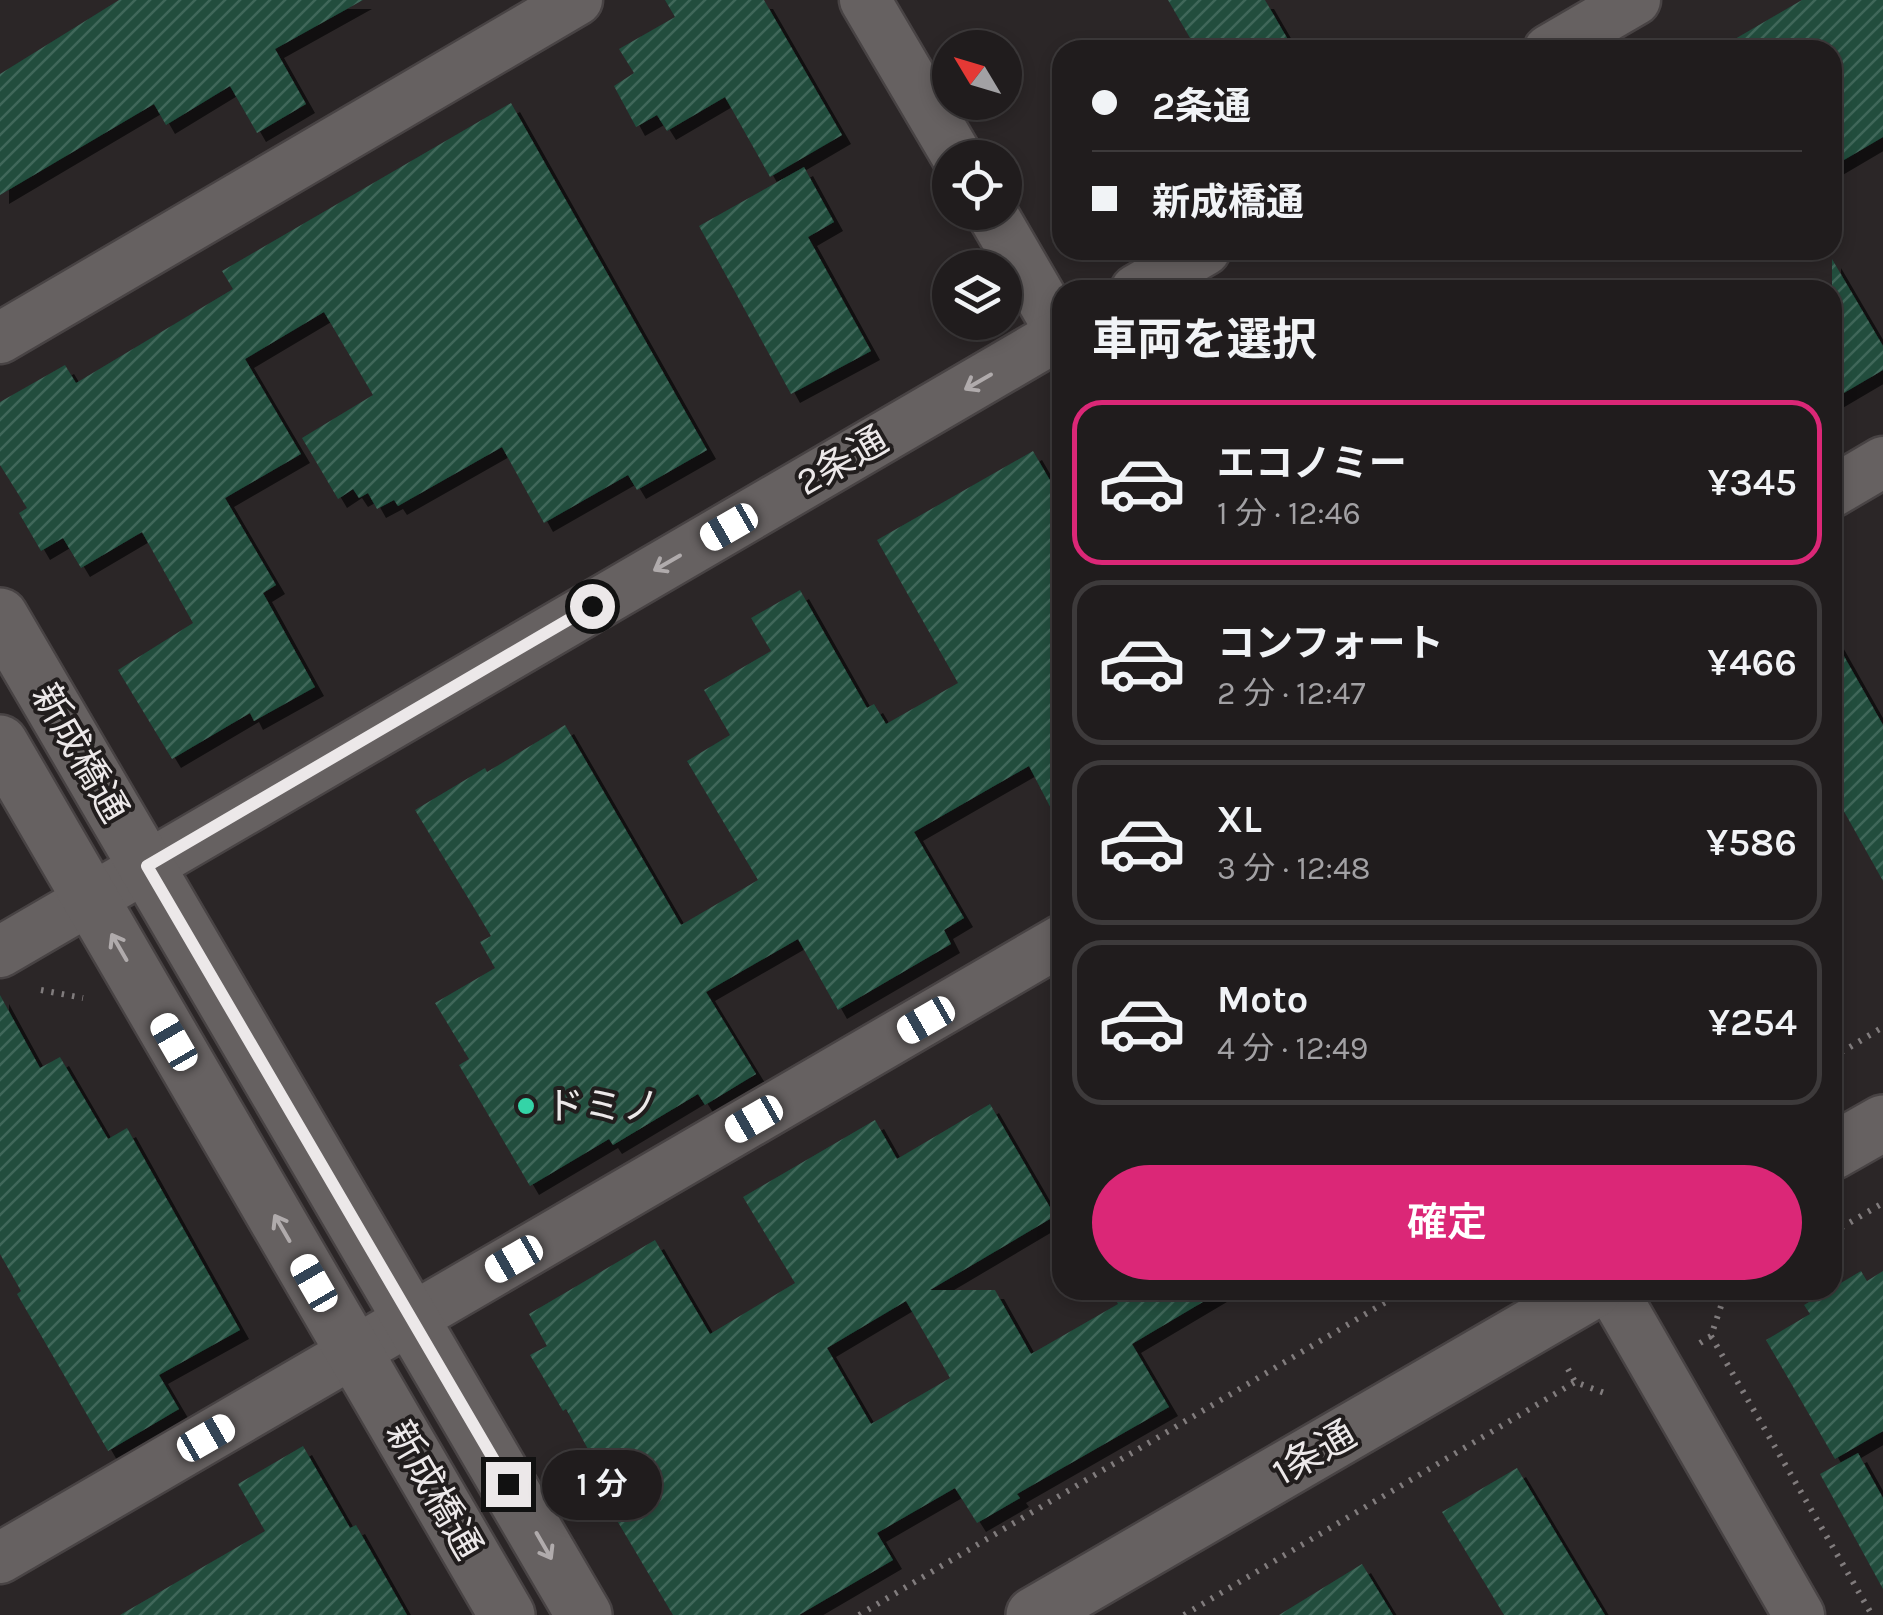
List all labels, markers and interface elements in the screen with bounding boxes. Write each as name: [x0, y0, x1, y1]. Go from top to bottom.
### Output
north arrow: [932, 30, 1022, 120]
map controls: [932, 30, 1022, 340]
text: 2条通: [1152, 84, 1251, 129]
button: locate: [932, 140, 1022, 230]
text: 新成橋通: [1152, 180, 1304, 225]
button: layers: [932, 250, 1022, 340]
text: 車両を選択: [1092, 314, 1317, 366]
one-way arrow: [964, 372, 993, 392]
street label: 2条通: [788, 417, 896, 505]
icon: car: [1097, 438, 1187, 528]
text: エコノミー: [1217, 441, 1407, 486]
text: ¥345: [1708, 460, 1797, 505]
text: 1 分 · 12:46: [1217, 495, 1361, 532]
car: [696, 499, 762, 555]
one-way arrow: [653, 553, 682, 573]
route start: [570, 584, 615, 629]
icon: car: [1097, 618, 1187, 708]
text: コンフォート: [1217, 621, 1444, 666]
text: ¥466: [1707, 640, 1797, 685]
text: 2 分 · 12:47: [1217, 675, 1365, 712]
street label: 新成橋通: [23, 676, 137, 830]
text: XL: [1217, 797, 1262, 842]
icon: car: [1097, 798, 1187, 888]
text: ¥586: [1706, 820, 1797, 865]
text: 3 分 · 12:48: [1217, 850, 1370, 887]
one-way arrow: [109, 933, 129, 962]
text: Moto: [1217, 977, 1308, 1022]
icon: car: [1097, 978, 1187, 1068]
car: [893, 992, 959, 1048]
text: ¥254: [1708, 1000, 1797, 1045]
car: [146, 1009, 202, 1075]
text: 4 分 · 12:49: [1217, 1030, 1368, 1067]
place label: ドミノ: [546, 1084, 660, 1129]
car: [721, 1091, 787, 1147]
marker: ドミノ: [515, 1095, 537, 1117]
button: 確定: [1092, 1165, 1802, 1280]
one-way arrow: [272, 1214, 292, 1243]
car: [481, 1231, 547, 1287]
car: [286, 1250, 342, 1316]
car: [173, 1410, 239, 1466]
street label: 1条通: [1264, 1411, 1364, 1495]
street label: 新成橋通: [377, 1413, 491, 1567]
callout: 1 分: [543, 1449, 663, 1519]
route end: [486, 1462, 531, 1507]
text: 1 分: [576, 1466, 628, 1503]
one-way arrow: [534, 1531, 554, 1560]

